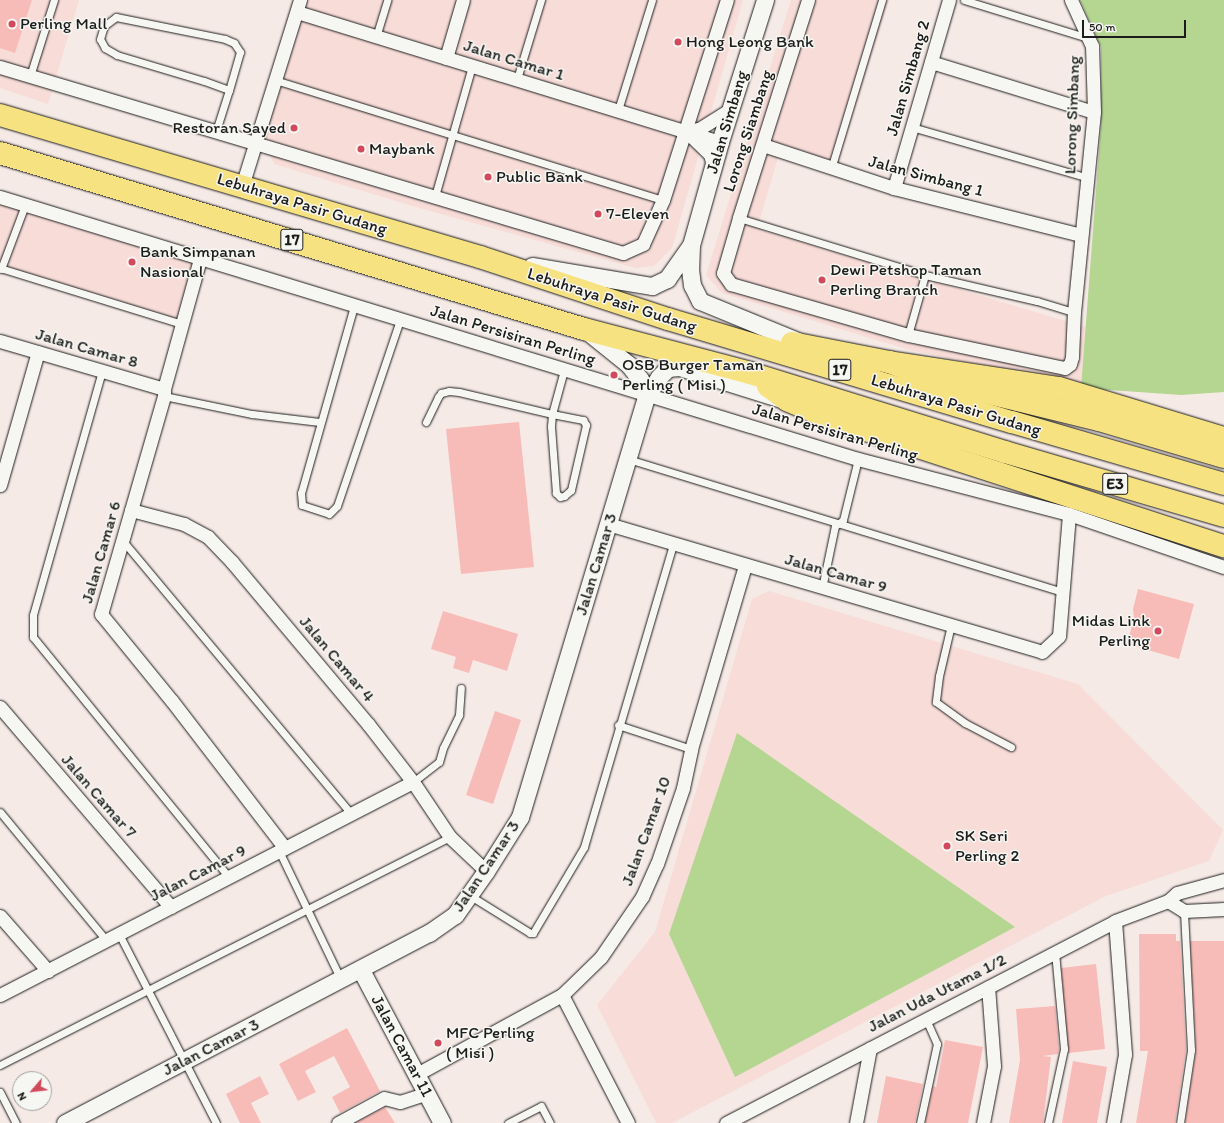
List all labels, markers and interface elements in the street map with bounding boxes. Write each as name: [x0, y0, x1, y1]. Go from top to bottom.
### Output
scale bar: [1084, 12, 1188, 38]
place label: Perling Mall: [20, 14, 107, 34]
street label: Jalan Simbang 2: [882, 18, 934, 138]
marker: Perling Mall: [7, 19, 17, 29]
text: 50 m: [1089, 20, 1115, 34]
place label: Hong Leong Bank: [686, 32, 814, 52]
street label: Jalan Camar 1: [462, 35, 566, 85]
marker: Hong Leong Bank: [673, 37, 683, 47]
street label: Lorong Simbang: [1060, 56, 1084, 174]
street label: Jalan Simbang: [702, 68, 752, 176]
street label: Lorong Siambang: [719, 68, 777, 194]
place label: Restoran Sayed: [173, 118, 286, 138]
marker: Restoran Sayed: [289, 123, 299, 133]
place label: Maybank: [369, 139, 435, 159]
marker: Maybank: [356, 144, 366, 154]
street label: Jalan Simbang 1: [866, 151, 986, 201]
place label: Public Bank: [496, 167, 583, 187]
street label: Lebuhraya Pasir Gudang: [215, 168, 389, 240]
marker: Public Bank: [483, 172, 493, 182]
place label: 7-Eleven: [606, 204, 669, 224]
marker: 7-Eleven: [593, 209, 603, 219]
road number: 17: [280, 226, 304, 254]
place label: Bank Simpanan Nasional: [140, 242, 255, 282]
marker: Bank Simpanan Nasional: [127, 257, 137, 267]
place label: Dewi Petshop Taman Perling Branch: [830, 260, 979, 300]
street label: Lebuhraya Pasir Gudang: [525, 263, 699, 337]
marker: Dewi Petshop Taman Perling Branch: [817, 275, 827, 285]
street label: Jalan Persisiran Perling: [428, 300, 598, 370]
street label: Jalan Camar 8: [34, 324, 140, 372]
place label: OSB Burger Taman Perling ( Misi ): [622, 355, 761, 395]
road number: 17: [828, 356, 852, 384]
street label: Lebuhraya Pasir Gudang: [869, 369, 1043, 441]
marker: OSB Burger Taman Perling ( Misi ): [609, 370, 619, 380]
street label: Jalan Persisiran Perling: [750, 399, 920, 465]
road number: E3: [1102, 470, 1128, 498]
street label: Jalan Camar 6: [77, 499, 125, 605]
street label: Jalan Camar 3: [571, 511, 621, 617]
street label: Jalan Camar 9: [783, 549, 889, 597]
place label: Midas Link Perling: [1072, 611, 1150, 651]
street label: Jalan Camar 4: [295, 612, 379, 706]
marker: Midas Link Perling: [1153, 626, 1163, 636]
street label: Jalan Camar 7: [57, 750, 141, 842]
street label: Jalan Camar 10: [617, 774, 675, 888]
street label: Jalan Camar 3: [448, 817, 524, 915]
place label: SK Seri Perling 2: [955, 826, 1019, 866]
street label: Jalan Camar 9: [147, 840, 249, 906]
marker: SK Seri Perling 2: [942, 841, 952, 851]
street label: Jalan Uda Utama 1/2: [864, 949, 1010, 1037]
street label: Jalan Camar 11: [367, 992, 437, 1100]
street label: Jalan Camar 3: [160, 1014, 262, 1080]
place label: MFC Perling ( Misi ): [446, 1023, 535, 1063]
marker: MFC Perling ( Misi ): [433, 1038, 443, 1048]
north arrow: [12, 1071, 52, 1111]
text: N: [14, 1090, 29, 1103]

